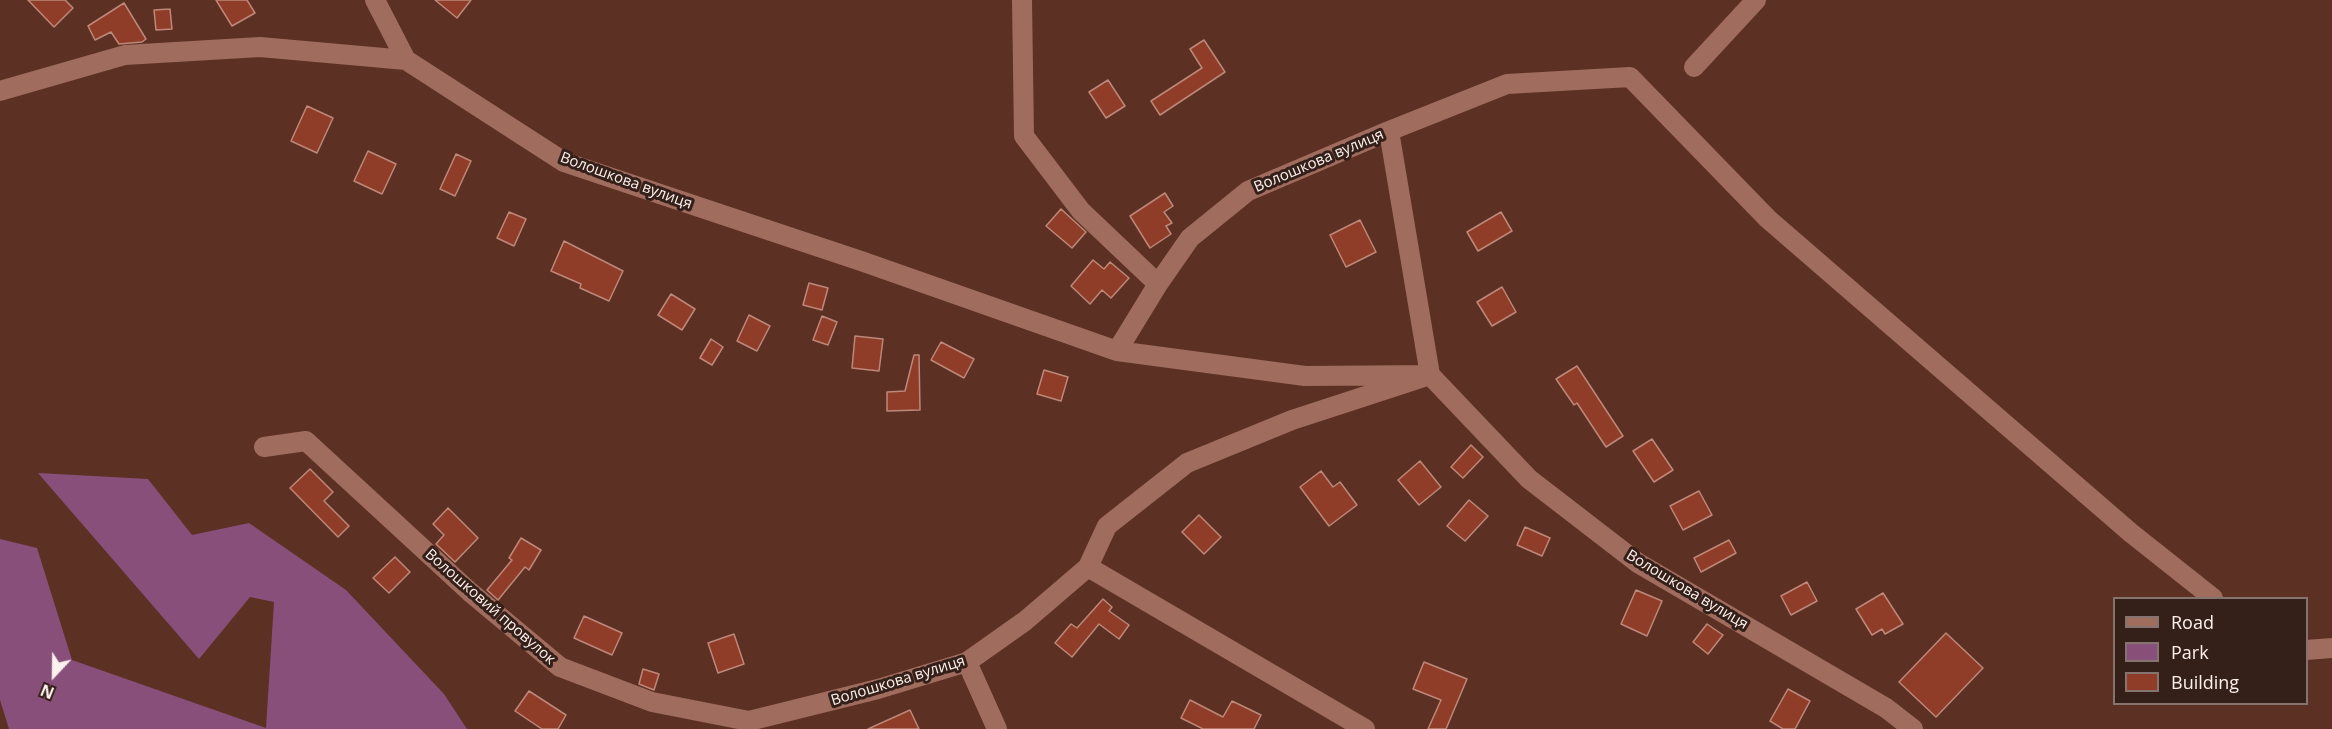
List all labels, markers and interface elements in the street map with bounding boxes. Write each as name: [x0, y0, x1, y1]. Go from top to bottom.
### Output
street label: Волошкова вулиця: [1251, 126, 1387, 196]
street label: Волошкова вулиця: [558, 149, 694, 213]
street label: Волошковий провулок: [421, 545, 559, 669]
street label: Волошкова вулиця: [1623, 546, 1751, 634]
legend: [2113, 597, 2308, 705]
text: Road: [2171, 610, 2214, 634]
text: Park: [2171, 640, 2209, 664]
north arrow: [24, 645, 84, 705]
street label: Волошкова вулиця: [829, 652, 967, 710]
text: Building: [2171, 670, 2239, 694]
text: N: [37, 679, 57, 704]

